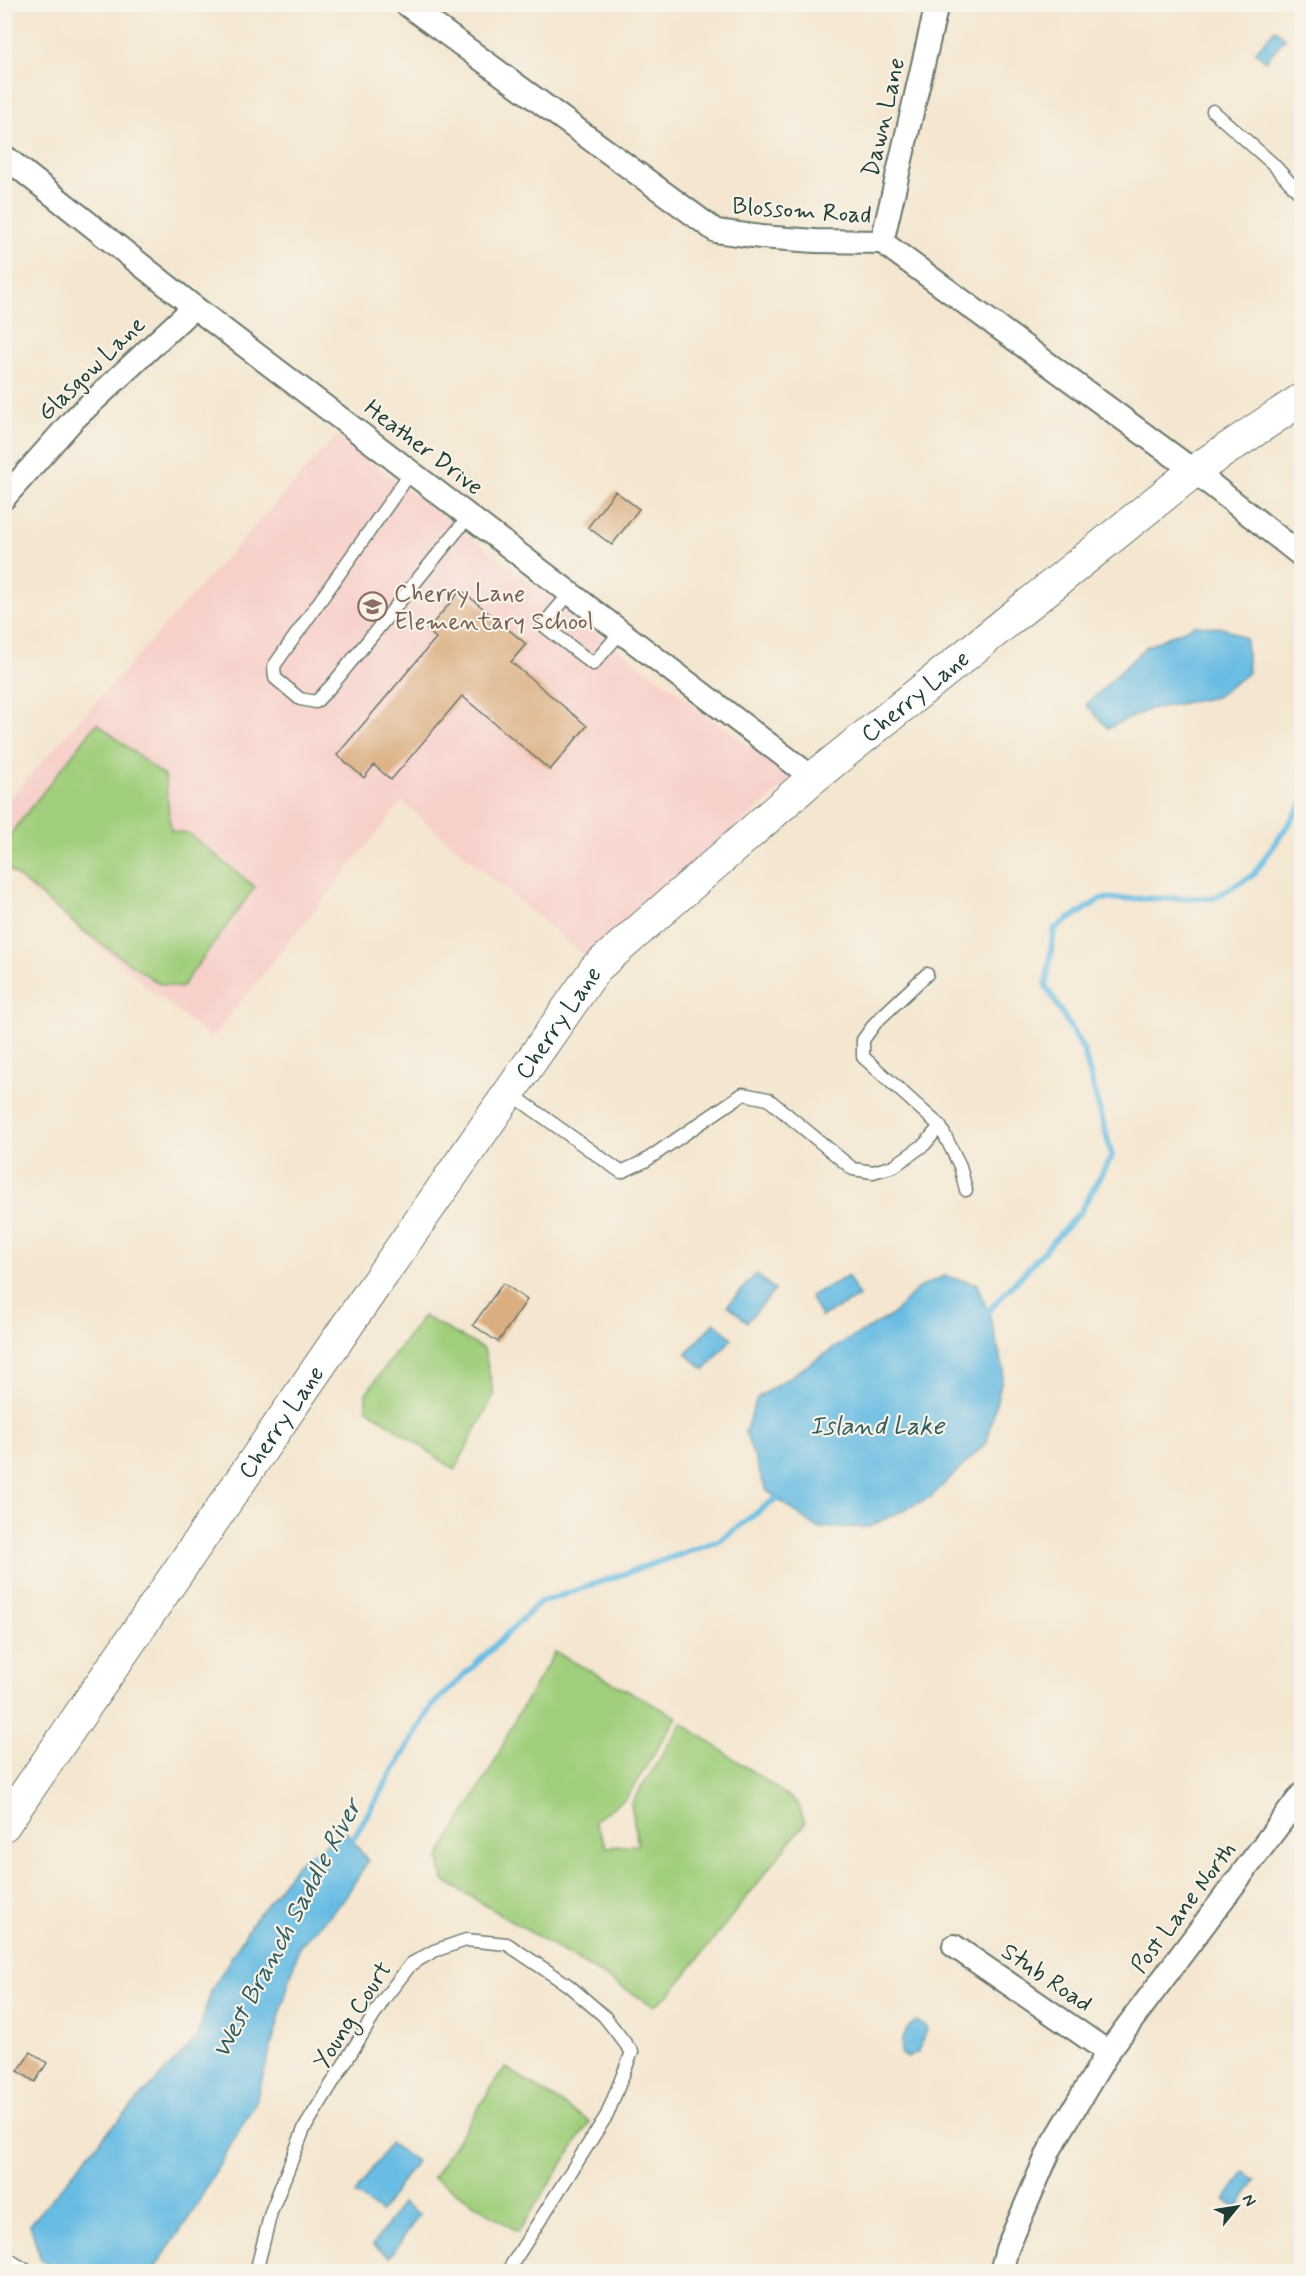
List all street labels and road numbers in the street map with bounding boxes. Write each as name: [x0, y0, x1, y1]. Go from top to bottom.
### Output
street label: Dawn Lane: [856, 55, 913, 180]
street label: Blossom Road: [731, 191, 873, 232]
street label: Glasgow Lane: [32, 310, 153, 428]
street label: Heather Drive: [357, 393, 489, 503]
street label: Cherry Lane: [855, 644, 977, 750]
street label: Cherry Lane: [509, 961, 609, 1086]
street label: Cherry Lane: [232, 1360, 332, 1486]
street label: Post Lane North: [1125, 1836, 1244, 1980]
street label: Stub Road: [995, 1937, 1098, 2020]
street label: Young Court: [307, 1956, 401, 2077]

